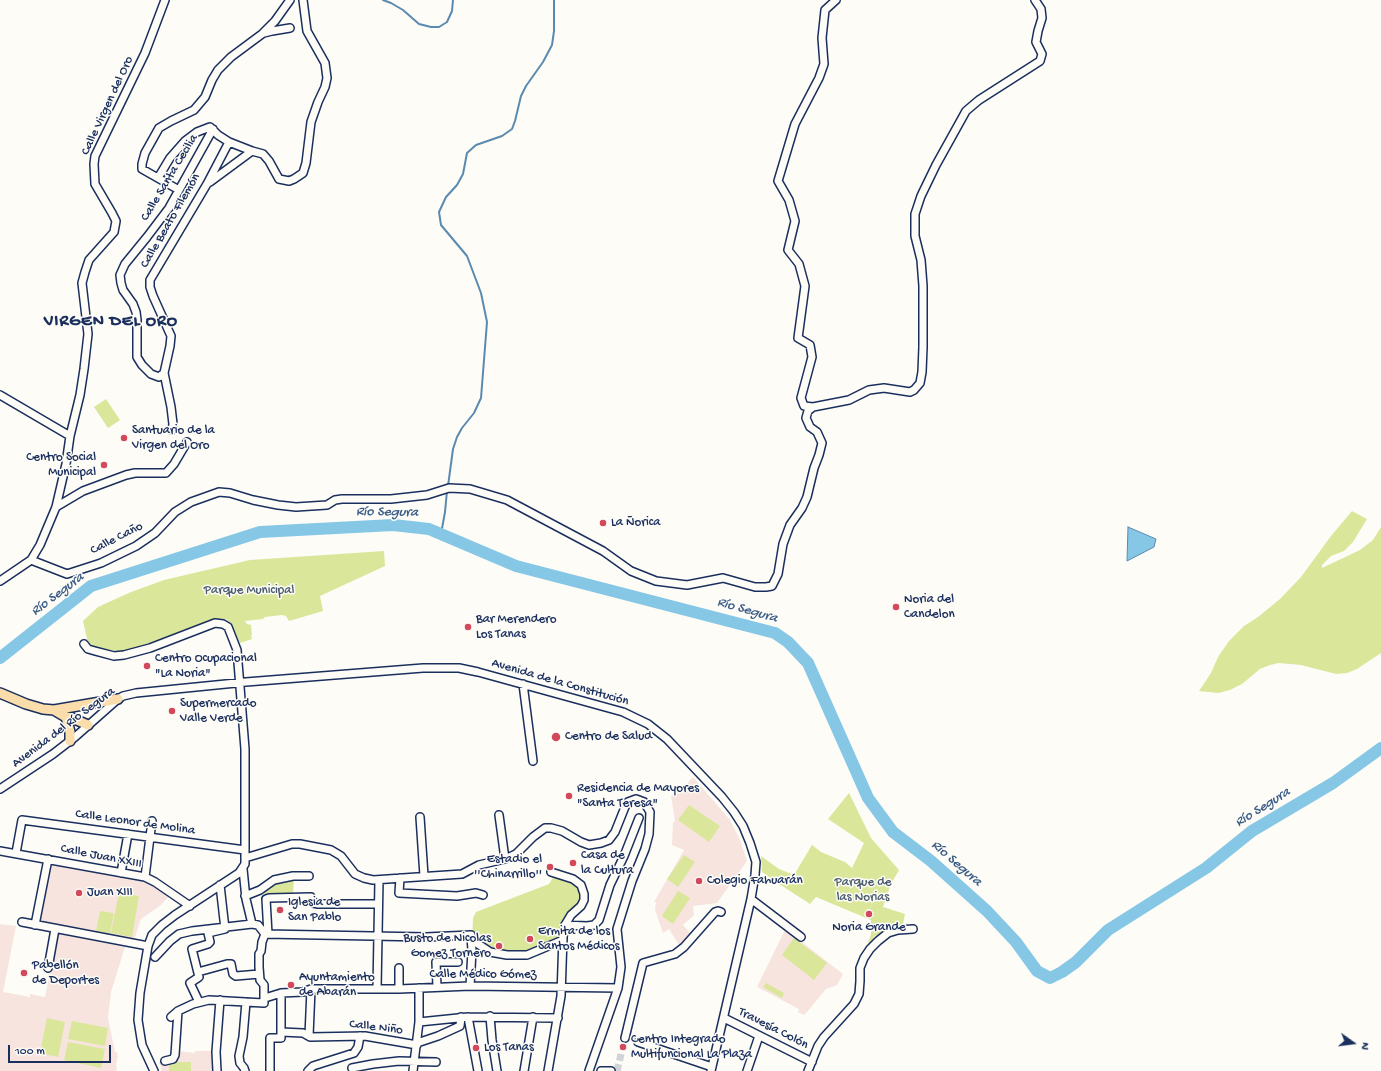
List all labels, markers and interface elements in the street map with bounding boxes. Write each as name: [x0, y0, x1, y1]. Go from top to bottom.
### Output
street label: Calle Virgen del Oro: [78, 54, 138, 158]
street label: Calle Santa Cecilia: [138, 132, 202, 224]
street label: Calle Beato Filemón: [138, 171, 204, 271]
district label: VIRGEN DEL ORO: [44, 312, 178, 332]
place label: Santuario de la Virgen del Oro: [132, 423, 215, 454]
marker: Santuario de la Virgen del Oro: [119, 433, 129, 443]
place label: Centro Social Municipal: [26, 450, 96, 481]
marker: Centro Social Municipal: [99, 460, 109, 470]
water label: Río Segura: [356, 504, 418, 522]
place label: La Ñorica: [611, 515, 660, 531]
marker: La Ñorica: [598, 518, 608, 528]
street label: Calle Caño: [88, 519, 146, 559]
water label: Río Segura: [28, 570, 88, 620]
park label: Parque Municipal: [204, 583, 294, 599]
place label: Noria del Candelon: [904, 592, 955, 623]
water label: Río Segura: [715, 594, 779, 628]
marker: Noria del Candelon: [891, 602, 901, 612]
place label: Bar Merendero Los Tanas: [476, 612, 556, 643]
marker: Bar Merendero Los Tanas: [463, 622, 473, 632]
place label: Centro Ocupacional "La Noria": [155, 651, 257, 682]
street label: Avenida de la Constitución: [490, 656, 630, 710]
marker: Centro Ocupacional "La Noria": [142, 661, 152, 671]
street label: Avenida del Río Segura: [9, 684, 119, 772]
place label: Supermercado Valle Verde: [180, 696, 256, 727]
marker: Supermercado Valle Verde: [167, 706, 177, 716]
place label: Centro de Salud: [565, 729, 652, 745]
marker: Centro de Salud: [550, 731, 562, 743]
place label: Residencia de Mayores "Santa Teresa": [577, 781, 699, 812]
water label: Río Segura: [1232, 784, 1294, 832]
marker: Residencia de Mayores "Santa Teresa": [564, 791, 574, 801]
street label: Calle Leonor de Molina: [74, 807, 196, 839]
water label: Río Segura: [927, 837, 985, 891]
street label: Calle Juan XXIII: [59, 841, 143, 873]
place label: Casa de la Cultura: [581, 848, 633, 879]
place label: Estadio el ''Chinarrillo'': [474, 852, 542, 883]
marker: Casa de la Cultura: [568, 858, 578, 868]
marker: Estadio el ''Chinarrillo'': [545, 862, 555, 872]
place label: Colegio Fahuarán: [707, 873, 803, 889]
park label: Parque de las Norias: [835, 875, 891, 906]
marker: Colegio Fahuarán: [694, 876, 704, 886]
place label: Juan XIII: [87, 885, 133, 901]
marker: Juan XIII: [74, 888, 84, 898]
place label: Iglesia de San Pablo: [288, 895, 341, 926]
marker: Iglesia de San Pablo: [275, 905, 285, 915]
marker: Noria Grande: [864, 909, 874, 919]
place label: Noria Grande: [832, 920, 906, 936]
place label: Ermita de los Santos Médicos: [538, 924, 619, 955]
place label: Busto de Nicolas Gomez Tornero: [404, 931, 491, 962]
marker: Ermita de los Santos Médicos: [525, 934, 535, 944]
marker: Busto de Nicolas Gomez Tornero: [494, 941, 504, 951]
place label: Pabellón de Deportes: [32, 958, 99, 989]
street label: Calle Médico Gómez: [430, 967, 536, 983]
marker: Pabellón de Deportes: [19, 968, 29, 978]
place label: Ayuntamiento de Abarán: [299, 970, 375, 1001]
marker: Ayuntamiento de Abarán: [286, 980, 296, 990]
street label: Travesía Colón: [735, 1005, 811, 1053]
street label: Calle Niño: [348, 1017, 404, 1039]
north arrow: [1333, 1023, 1373, 1063]
place label: Centro Integrado Multifuncional La Plaza: [631, 1032, 752, 1063]
scale bar: [10, 1037, 113, 1063]
place label: Los Tanas: [484, 1040, 534, 1056]
text: N: [1358, 1041, 1371, 1051]
marker: Centro Integrado Multifuncional La Plaza: [618, 1042, 628, 1052]
marker: Los Tanas: [471, 1043, 481, 1053]
text: 100 m: [15, 1045, 45, 1059]

